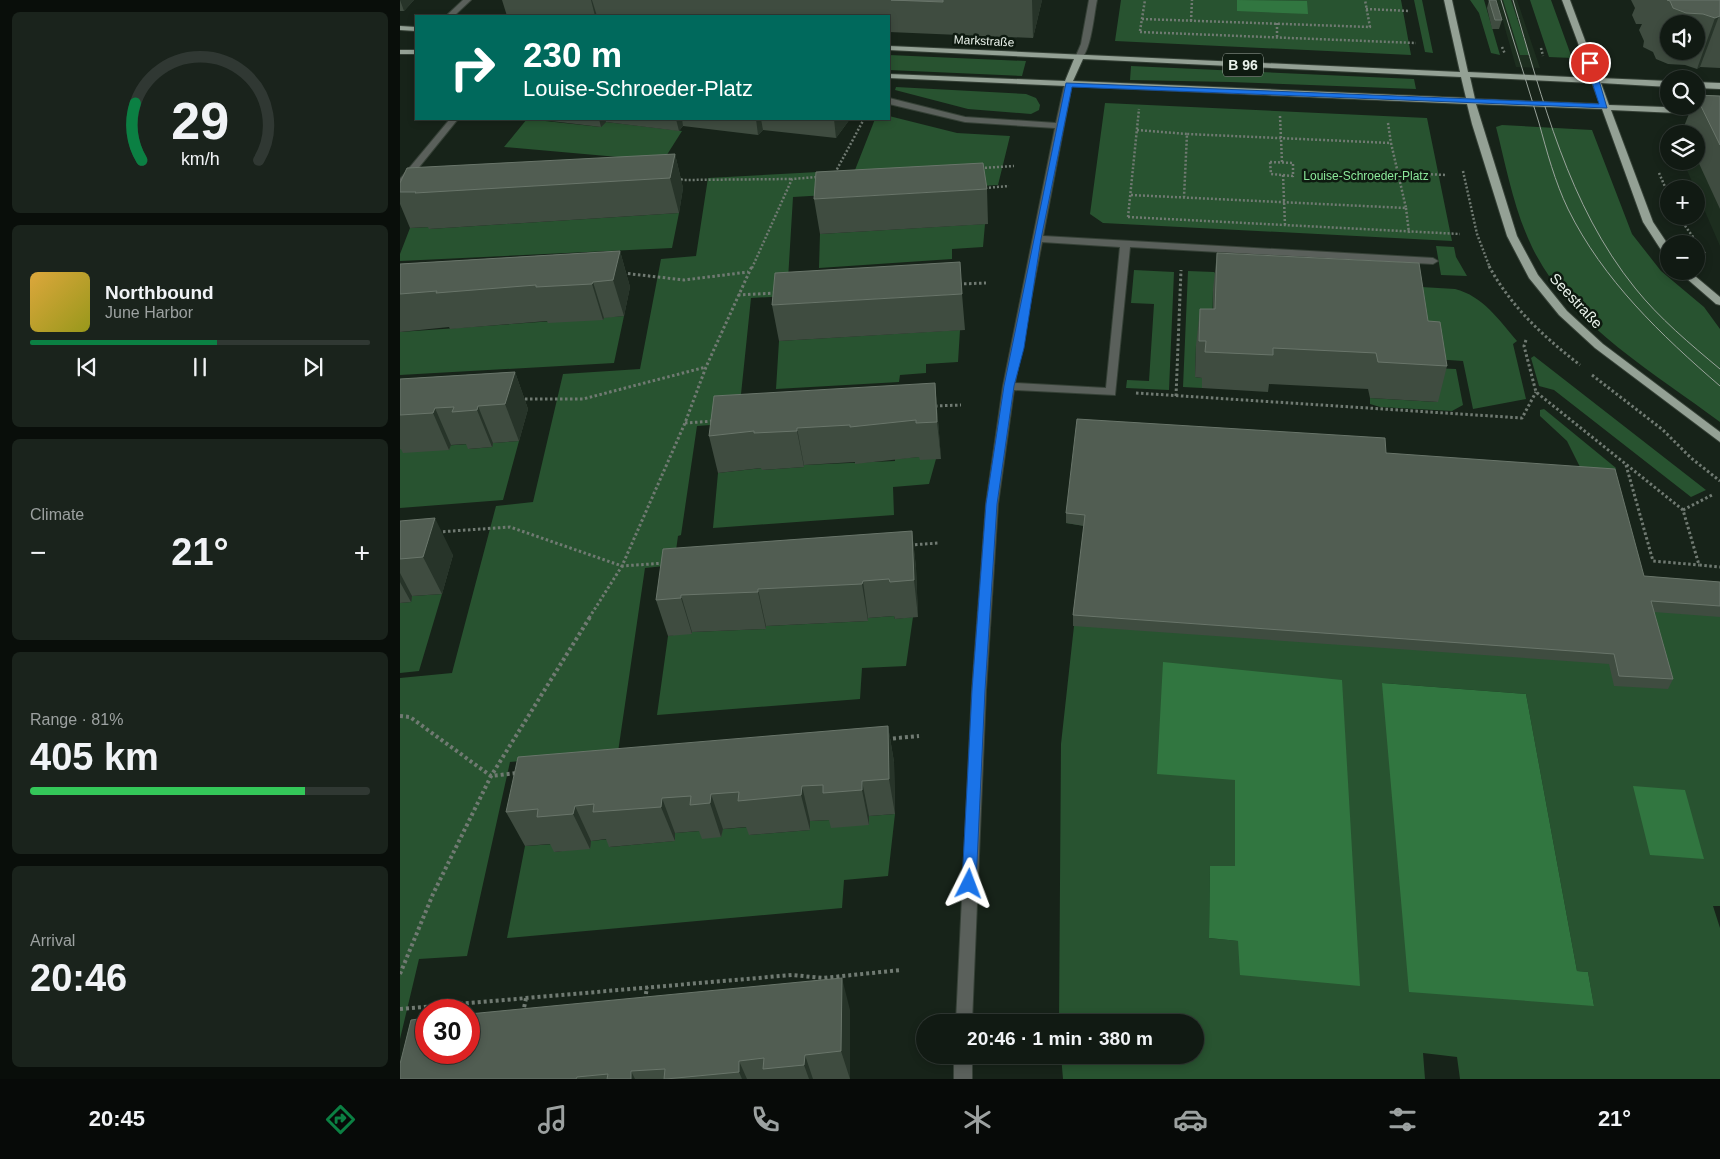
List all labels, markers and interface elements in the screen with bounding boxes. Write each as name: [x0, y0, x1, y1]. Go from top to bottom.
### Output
map controls: [1660, 15, 1705, 280]
button: sound: [1660, 15, 1705, 60]
street label: Markstraße: [953, 32, 1015, 50]
icon: right: [440, 35, 505, 100]
text: 230 m: [523, 35, 622, 74]
pin: [1569, 42, 1611, 84]
icon: arrive: [1576, 49, 1604, 77]
road number: B 96: [1223, 54, 1263, 76]
button: search: [1660, 70, 1705, 115]
text: Louise-Schroeder-Platz: [523, 76, 753, 101]
text: 29: [171, 92, 229, 150]
button: layers: [1660, 125, 1705, 170]
text: km/h: [181, 149, 219, 169]
park label: Louise-Schroeder-Platz: [1303, 169, 1429, 183]
button: +: [1660, 180, 1705, 225]
button: −: [1660, 235, 1705, 280]
street label: Seestraße: [1547, 270, 1606, 332]
text: Northbound: [105, 282, 214, 303]
text: June Harbor: [105, 304, 193, 321]
icon: previous: [73, 353, 101, 381]
icon: pause: [186, 353, 214, 381]
icon: next: [299, 353, 327, 381]
text: Climate: [30, 506, 84, 523]
text: 21°: [171, 531, 229, 573]
text: −: [30, 537, 46, 568]
text: +: [354, 537, 370, 568]
text: Range · 81%: [30, 711, 123, 728]
text: 405 km: [30, 736, 159, 778]
position arrow: [942, 857, 994, 909]
text: Arrival: [30, 932, 75, 949]
text: 20:46: [30, 957, 127, 999]
speed limit sign: 30: [415, 999, 480, 1064]
text: 20:46 · 1 min · 380 m: [967, 1028, 1153, 1049]
icon: directions: [323, 1102, 358, 1137]
icon: music: [535, 1102, 570, 1137]
icon: phone: [748, 1102, 783, 1137]
icon: climate: [960, 1102, 995, 1137]
icon: car: [1173, 1102, 1208, 1137]
icon: filters: [1385, 1102, 1420, 1137]
text: 20:45: [89, 1106, 145, 1131]
text: 21°: [1598, 1106, 1631, 1131]

